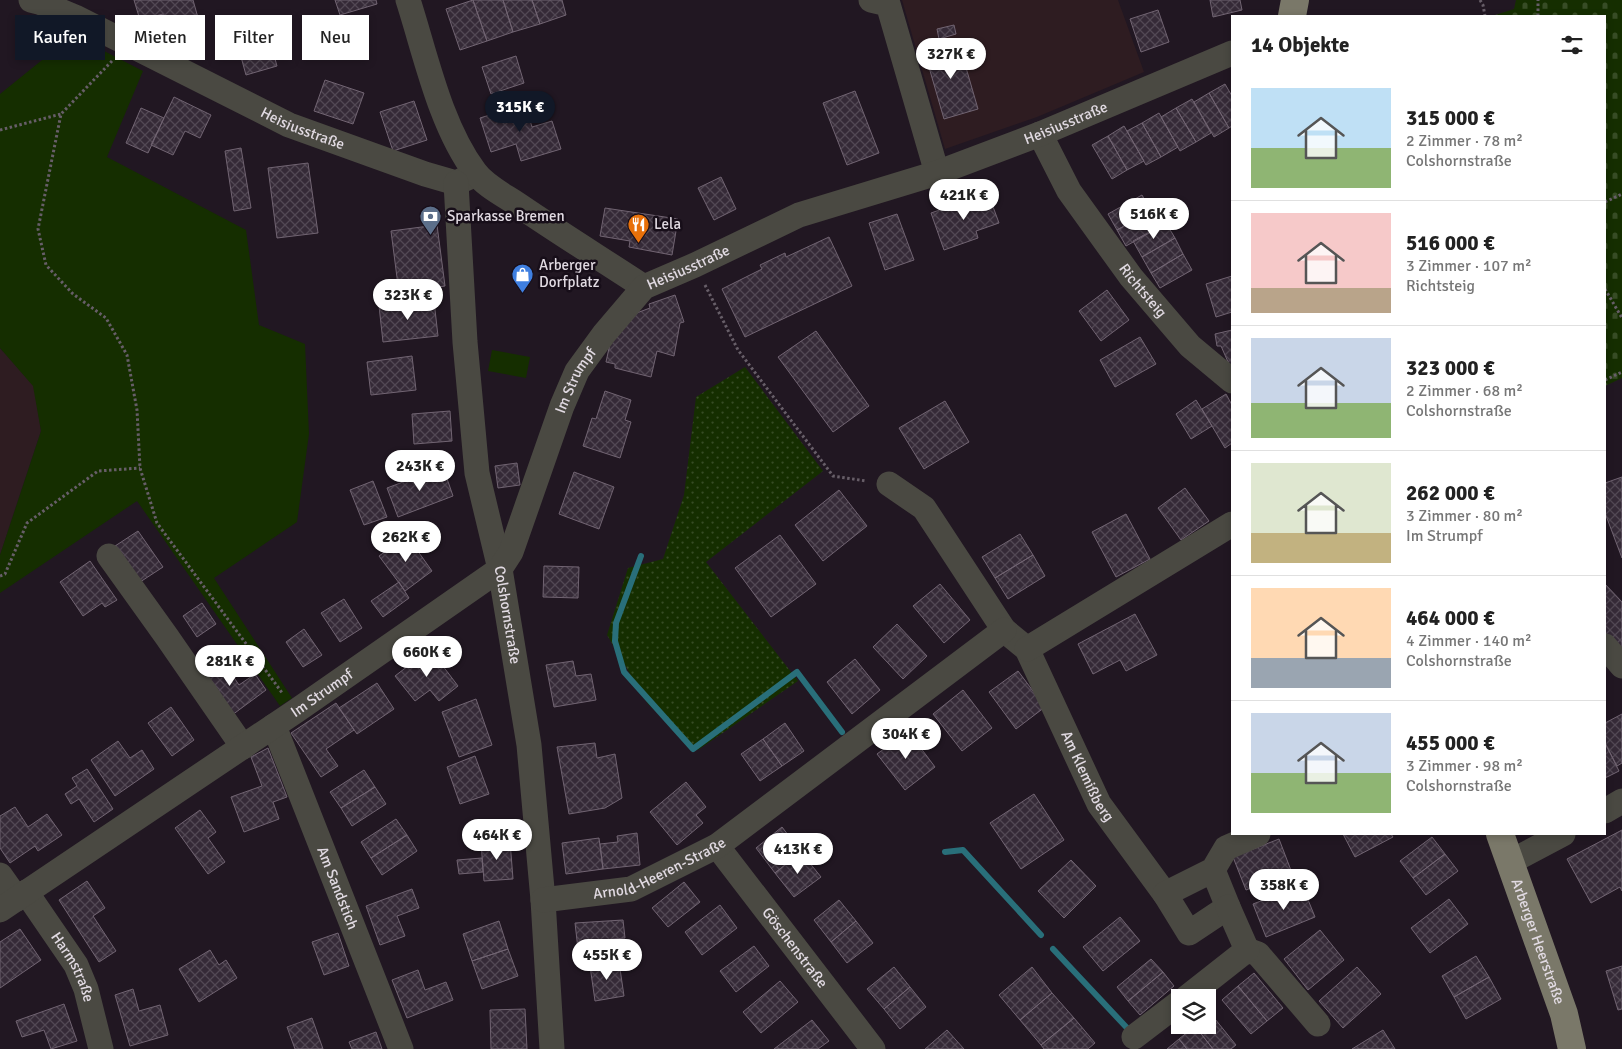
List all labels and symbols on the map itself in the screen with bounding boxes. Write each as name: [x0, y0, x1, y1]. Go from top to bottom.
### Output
pin: 327K €: [910, 38, 992, 80]
pin: 315K €: [479, 90, 561, 133]
street label: Heisiusstraße: [1021, 98, 1110, 148]
street label: Heisiusstraße: [258, 103, 347, 153]
pin: 421K €: [923, 178, 1005, 221]
pin: 516K €: [1113, 198, 1195, 240]
bank icon: Sparkasse Bremen: [419, 204, 443, 235]
place label: Sparkasse Bremen: [447, 207, 565, 225]
restaurant icon: Lela: [626, 212, 650, 243]
place label: Lela: [654, 215, 681, 233]
street label: Heisiusstraße: [644, 241, 732, 294]
place label: Arberger Dorfplatz: [539, 256, 600, 291]
street label: Richtsteig: [1115, 260, 1171, 321]
shop icon: Arberger Dorfplatz: [511, 262, 535, 293]
pin: 323K €: [367, 278, 449, 321]
street label: Im Strumpf: [551, 343, 601, 416]
pin: 243K €: [379, 450, 461, 492]
pin: 262K €: [365, 520, 447, 563]
street label: Colshornstraße: [491, 564, 525, 665]
pin: 660K €: [386, 636, 468, 678]
pin: 281K €: [189, 644, 271, 687]
street label: Im Strumpf: [287, 665, 357, 721]
pin: 304K €: [865, 718, 947, 760]
street label: Am Klemißberg: [1057, 728, 1118, 825]
pin: 464K €: [456, 818, 538, 861]
pin: 413K €: [757, 832, 839, 875]
street label: Arnold-Heeren-Straße: [592, 834, 729, 903]
street label: Am Sandstich: [313, 844, 362, 932]
pin: 358K €: [1243, 868, 1325, 911]
street label: Arberger Heerstraße: [1508, 876, 1569, 1007]
street label: Göschenstraße: [758, 904, 832, 991]
street label: Harmstraße: [47, 929, 98, 1004]
pin: 455K €: [566, 938, 648, 981]

